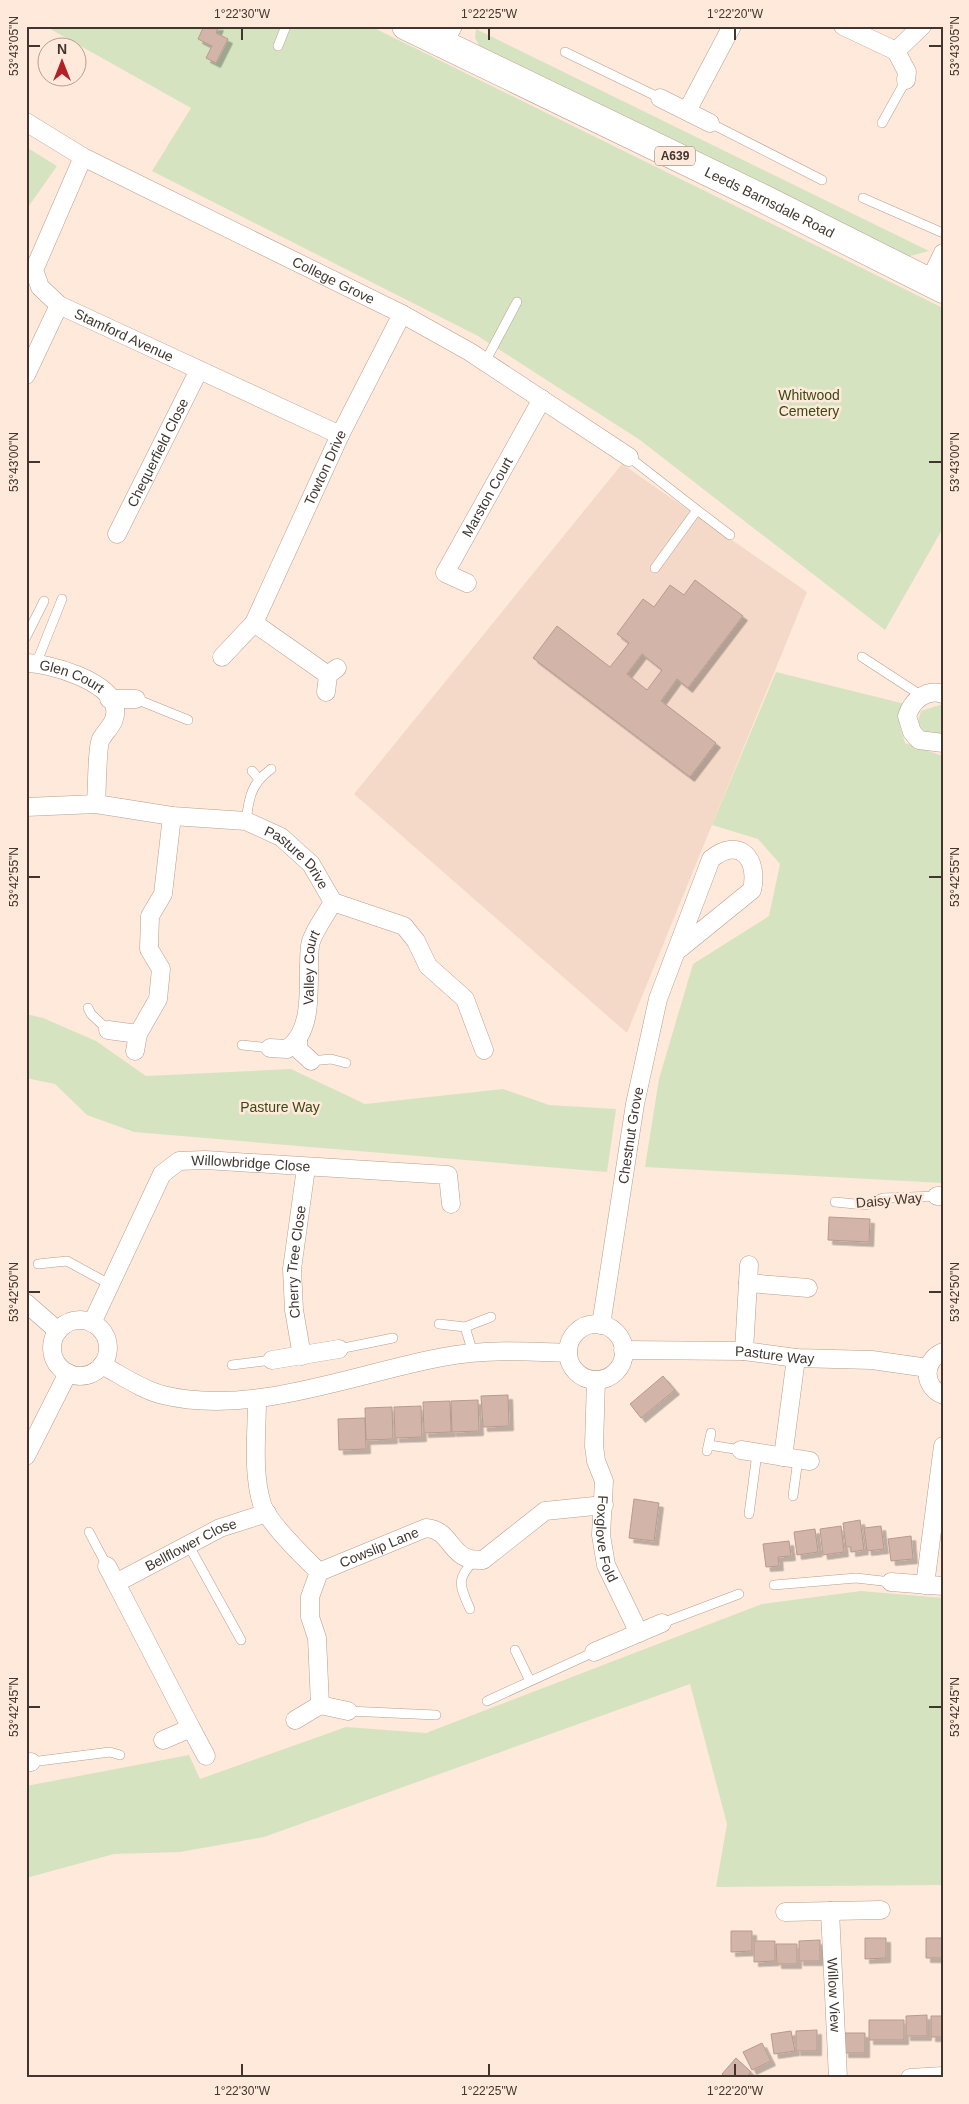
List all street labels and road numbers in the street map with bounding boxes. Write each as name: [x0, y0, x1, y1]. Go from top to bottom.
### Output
road number: A639: [655, 146, 695, 166]
street label: Leeds Barnsdale Road: [702, 164, 837, 241]
street label: College Grove: [290, 253, 377, 307]
street label: Stamford Avenue: [72, 305, 176, 365]
street label: Chequerfield Close: [124, 396, 192, 510]
street label: Towton Drive: [301, 427, 349, 508]
street label: Marston Court: [459, 454, 516, 540]
street label: Glen Court: [38, 656, 107, 696]
street label: Pasture Drive: [262, 823, 332, 892]
street label: Valley Court: [300, 927, 323, 1006]
street label: Chestnut Grove: [615, 1085, 647, 1185]
street label: Willowbridge Close: [191, 1152, 311, 1175]
street label: Daisy Way: [855, 1189, 923, 1211]
street label: Cherry Tree Close: [284, 1204, 309, 1320]
street label: Pasture Way: [735, 1343, 815, 1367]
street label: Foxglove Fold: [593, 1495, 621, 1585]
street label: Bellflower Close: [142, 1515, 239, 1574]
street label: Cowslip Lane: [337, 1524, 421, 1571]
street label: Willow View: [824, 1957, 844, 2033]

